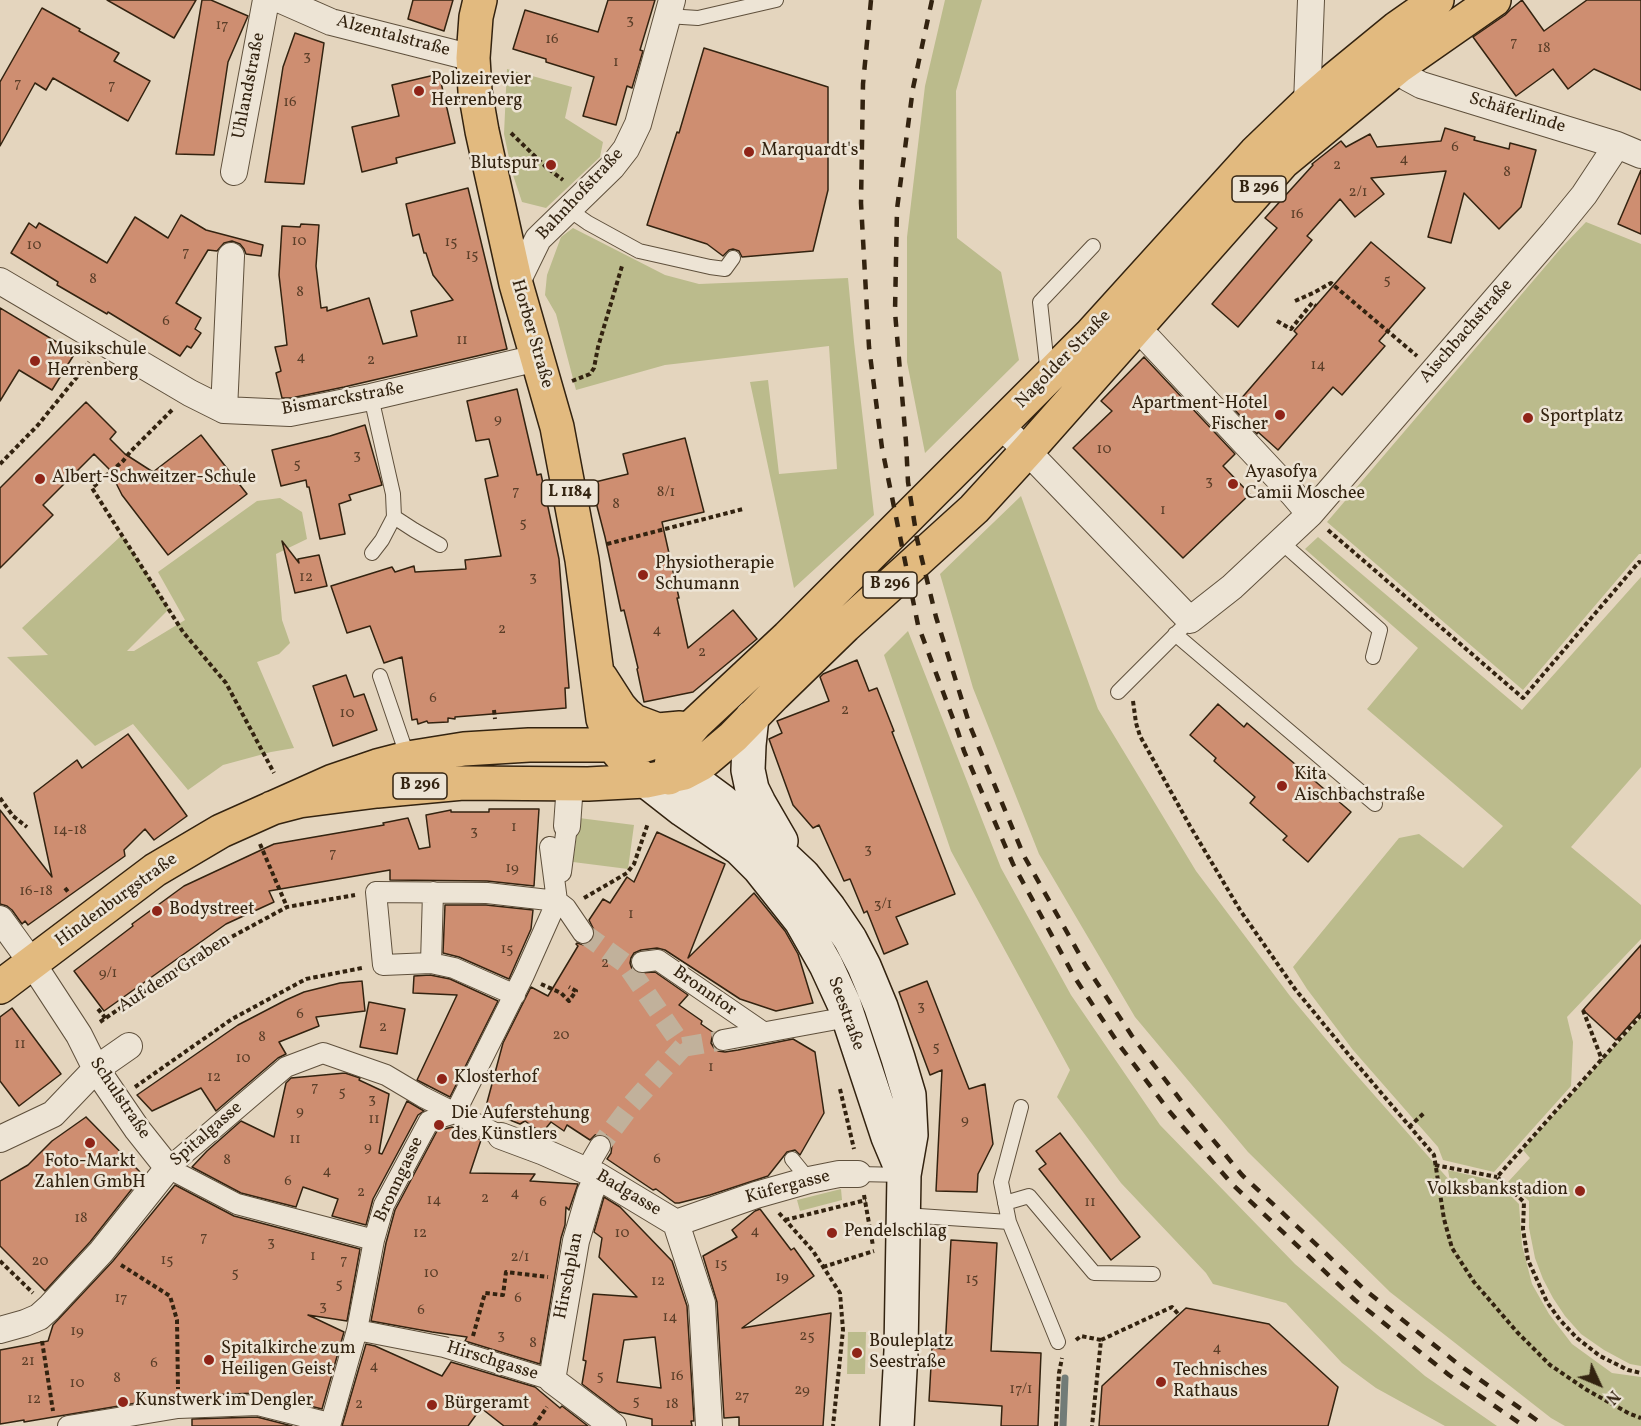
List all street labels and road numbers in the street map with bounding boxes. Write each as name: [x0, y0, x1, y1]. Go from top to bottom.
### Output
street label: Alzentalstraße: [334, 11, 452, 63]
street label: Uhlandstraße: [229, 31, 271, 141]
street label: Schäferlinde: [1466, 89, 1568, 139]
street label: Bahnhofstraße: [533, 145, 629, 245]
road number: B 296: [1232, 176, 1286, 202]
street label: Aischbachstraße: [1416, 275, 1518, 389]
street label: Horber Straße: [505, 277, 557, 391]
street label: Nagolder Straße: [1012, 306, 1116, 414]
street label: Bismarckstraße: [280, 379, 406, 421]
road number: L 1184: [542, 480, 598, 506]
road number: B 296: [863, 572, 917, 598]
road number: B 296: [393, 773, 447, 799]
street label: Hindenburgstraße: [52, 849, 182, 953]
street label: Auf dem Graben: [115, 930, 235, 1018]
street label: Bronntor: [668, 962, 740, 1022]
street label: Seestraße: [822, 974, 868, 1054]
street label: Schulstraße: [84, 1054, 154, 1144]
street label: Spitalgasse: [167, 1098, 247, 1172]
street label: Bronngasse: [371, 1134, 429, 1226]
street label: Badgasse: [591, 1166, 665, 1222]
street label: Küfergasse: [743, 1166, 833, 1210]
street label: Hirschplan: [551, 1231, 589, 1321]
street label: Hirschgasse: [444, 1338, 540, 1386]

